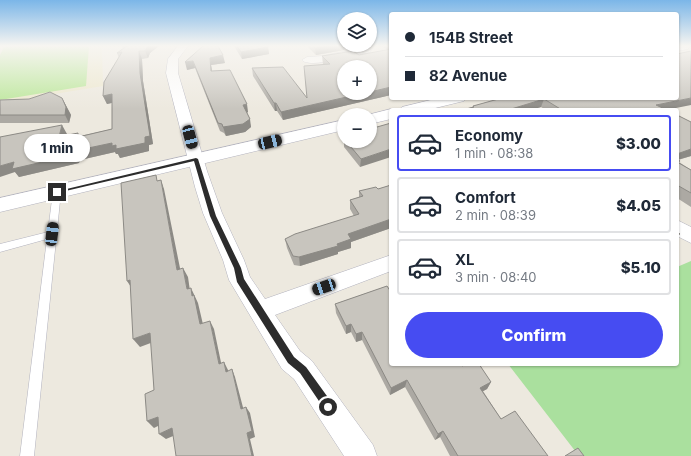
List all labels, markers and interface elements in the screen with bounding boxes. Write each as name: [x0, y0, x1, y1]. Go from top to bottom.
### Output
map controls: [337, 12, 377, 148]
button: layers: [337, 12, 377, 52]
text: 154B Street: [429, 28, 513, 47]
button: +: [337, 60, 377, 100]
text: 82 Avenue: [429, 66, 507, 85]
button: −: [337, 108, 377, 148]
car: [181, 124, 199, 150]
icon: car: [407, 125, 443, 161]
text: Economy: [455, 126, 523, 145]
car: [257, 133, 283, 151]
callout: 1 min: [24, 134, 90, 162]
text: $3.00: [616, 134, 661, 153]
text: 1 min: [41, 140, 73, 156]
text: 1 min · 08:38: [455, 145, 533, 161]
route end: [48, 183, 66, 201]
icon: car: [407, 187, 443, 223]
text: Comfort: [455, 188, 516, 207]
text: $4.05: [616, 196, 661, 215]
text: 2 min · 08:39: [455, 207, 536, 223]
car: [45, 221, 59, 247]
icon: car: [407, 249, 443, 285]
text: XL: [455, 250, 475, 269]
text: $5.10: [621, 258, 661, 277]
text: 3 min · 08:40: [455, 269, 537, 285]
car: [311, 277, 337, 297]
button: Confirm: [405, 312, 663, 358]
route start: [319, 398, 337, 416]

